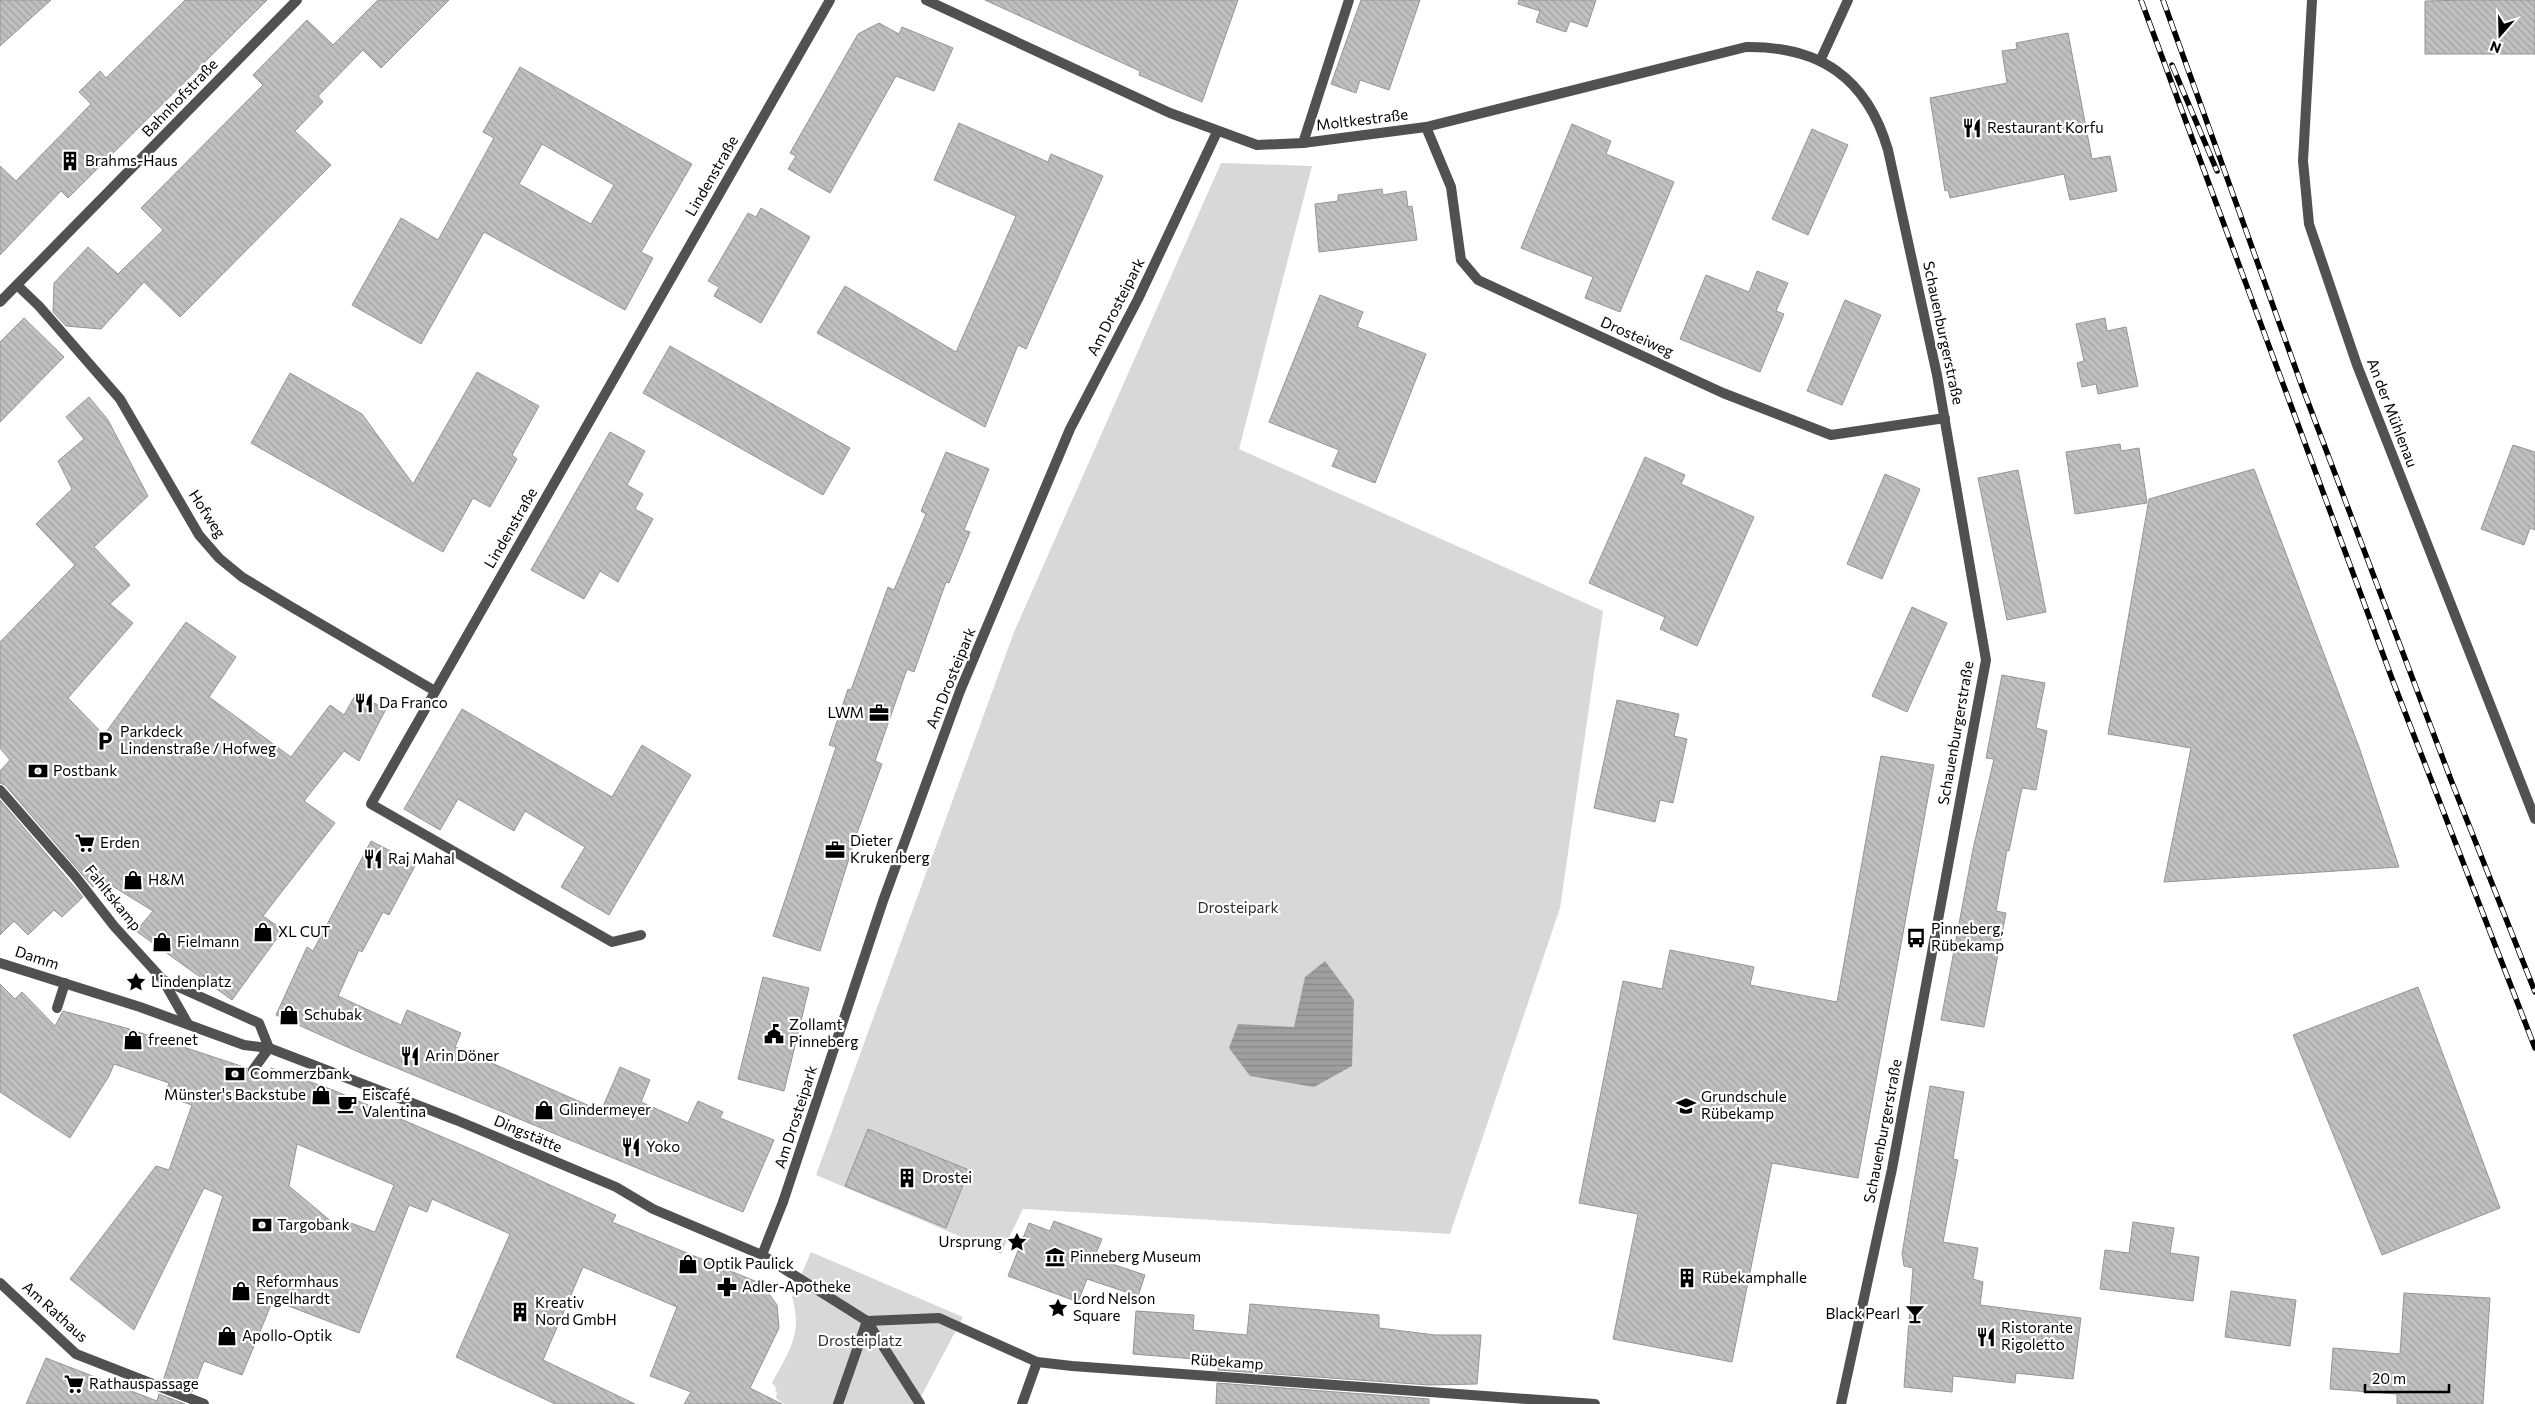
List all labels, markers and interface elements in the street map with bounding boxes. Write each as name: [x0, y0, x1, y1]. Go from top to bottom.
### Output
north arrow: [2475, 10, 2525, 60]
text: N: [2488, 38, 2503, 57]
street label: Bahnhofstraße: [138, 54, 221, 140]
street label: Moltkestraße: [1315, 104, 1409, 134]
restaurant icon: Restaurant Korfu: [1961, 117, 1983, 139]
place label: Restaurant Korfu: [1987, 118, 2104, 136]
street label: Lindenstraße: [681, 132, 741, 219]
building icon: Brahms-Haus: [59, 150, 81, 172]
place label: Brahms-Haus: [85, 151, 178, 169]
street label: Am Drosteipark: [1083, 255, 1147, 358]
street label: Schauenburgerstraße: [1920, 260, 1968, 406]
street label: Drosteiweg: [1598, 312, 1677, 360]
street label: An der Mühlenau: [2364, 356, 2422, 470]
street label: Lindenstraße: [480, 484, 540, 571]
street label: Hofweg: [186, 486, 230, 541]
street label: Am Drosteipark: [922, 624, 979, 731]
street label: Schauenburgerstraße: [1933, 659, 1977, 806]
restaurant icon: Da Franco: [353, 692, 375, 714]
place label: Da Franco: [379, 693, 448, 711]
office icon: LWM: [868, 702, 890, 724]
place label: LWM: [828, 703, 864, 721]
place label: Parkdeck Lindenstraße / Hofweg: [120, 722, 276, 757]
parking icon: Parkdeck Lindenstraße / Hofweg: [94, 730, 116, 752]
bank icon: Postbank: [27, 760, 49, 782]
place label: Postbank: [53, 761, 117, 779]
place label: Dieter Krukenberg: [850, 831, 930, 866]
supermarket icon: Erden: [74, 832, 96, 854]
place label: Erden: [100, 833, 140, 851]
office icon: Dieter Krukenberg: [824, 839, 846, 861]
restaurant icon: Raj Mahal: [362, 848, 384, 870]
place label: Raj Mahal: [388, 849, 455, 867]
street label: Fahltskamp: [82, 861, 146, 934]
shop icon: H&M: [122, 869, 144, 891]
place label: H&M: [148, 870, 185, 888]
park label: Drosteipark: [1197, 898, 1279, 916]
place label: Pinneberg, Rübekamp: [1931, 919, 2004, 954]
shop icon: XL CUT: [252, 921, 274, 943]
place label: XL CUT: [278, 922, 331, 940]
bus stop icon: Pinneberg, Rübekamp: [1905, 927, 1927, 949]
shop icon: Fielmann: [151, 931, 173, 953]
place label: Fielmann: [177, 932, 239, 950]
street label: Damm: [13, 942, 62, 973]
place icon: Lindenplatz: [125, 971, 147, 993]
place label: Lindenplatz: [151, 972, 231, 990]
shop icon: Schubak: [278, 1004, 300, 1026]
place label: Schubak: [304, 1005, 362, 1023]
place label: Zollamt Pinneberg: [789, 1015, 858, 1050]
public building icon: Zollamt Pinneberg: [763, 1023, 785, 1045]
shop icon: freenet: [122, 1029, 144, 1051]
place label: freenet: [148, 1030, 198, 1048]
restaurant icon: Arin Döner: [399, 1045, 421, 1067]
place label: Arin Döner: [425, 1046, 499, 1064]
street label: Schauenburgerstraße: [1859, 1057, 1905, 1204]
bank icon: Commerzbank: [224, 1063, 246, 1085]
street label: Am Drosteipark: [770, 1063, 820, 1171]
place label: Commerzbank: [250, 1064, 350, 1082]
shop icon: Münster's Backstube: [310, 1084, 332, 1106]
place label: Münster's Backstube: [164, 1085, 306, 1103]
place label: Eiscafé Valentina: [362, 1085, 426, 1120]
place label: Grundschule Rübekamp: [1701, 1087, 1787, 1122]
cafe icon: Eiscafé Valentina: [336, 1093, 358, 1115]
school or university icon: Grundschule Rübekamp: [1675, 1095, 1697, 1117]
shop icon: Glindermeyer: [533, 1099, 555, 1121]
place label: Glindermeyer: [559, 1100, 651, 1118]
street label: Dingstätte: [492, 1111, 565, 1156]
restaurant icon: Yoko: [620, 1136, 642, 1158]
place label: Yoko: [646, 1137, 680, 1155]
building icon: Drostei: [896, 1167, 918, 1189]
place label: Drostei: [922, 1168, 972, 1186]
bank icon: Targobank: [251, 1214, 273, 1236]
place label: Targobank: [277, 1215, 350, 1233]
place icon: Ursprung: [1006, 1231, 1028, 1253]
place label: Ursprung: [939, 1232, 1002, 1250]
museum icon: Pinneberg Museum: [1044, 1246, 1066, 1268]
place label: Pinneberg Museum: [1070, 1247, 1201, 1265]
shop icon: Optik Paulick: [677, 1253, 699, 1275]
place label: Optik Paulick: [703, 1254, 794, 1272]
building icon: Rübekamphalle: [1676, 1267, 1698, 1289]
place label: Rübekamphalle: [1702, 1268, 1807, 1286]
place label: Reformhaus Engelhardt: [256, 1272, 339, 1307]
pharmacy icon: Adler-Apotheke: [716, 1276, 738, 1298]
street label: Am Rathaus: [19, 1277, 92, 1345]
place label: Adler-Apotheke: [742, 1277, 851, 1295]
shop icon: Reformhaus Engelhardt: [230, 1280, 252, 1302]
place label: Lord Nelson Square: [1073, 1289, 1155, 1324]
place label: Kreativ Nord GmbH: [535, 1293, 617, 1328]
place icon: Lord Nelson Square: [1047, 1297, 1069, 1319]
building icon: Kreativ Nord GmbH: [509, 1301, 531, 1323]
bar icon: Black Pearl: [1904, 1303, 1926, 1325]
place label: Black Pearl: [1826, 1304, 1900, 1322]
place label: Ristorante Rigoletto: [2001, 1318, 2073, 1353]
shop icon: Apollo-Optik: [216, 1325, 238, 1347]
place label: Apollo-Optik: [242, 1326, 332, 1344]
restaurant icon: Ristorante Rigoletto: [1975, 1326, 1997, 1348]
park label: Drosteiplatz: [818, 1331, 902, 1349]
street label: Rübekamp: [1190, 1349, 1264, 1373]
scale bar: [2365, 1362, 2449, 1394]
text: 20 m: [2372, 1369, 2406, 1387]
supermarket icon: Rathauspassage: [63, 1373, 85, 1395]
place label: Rathauspassage: [89, 1374, 199, 1392]

